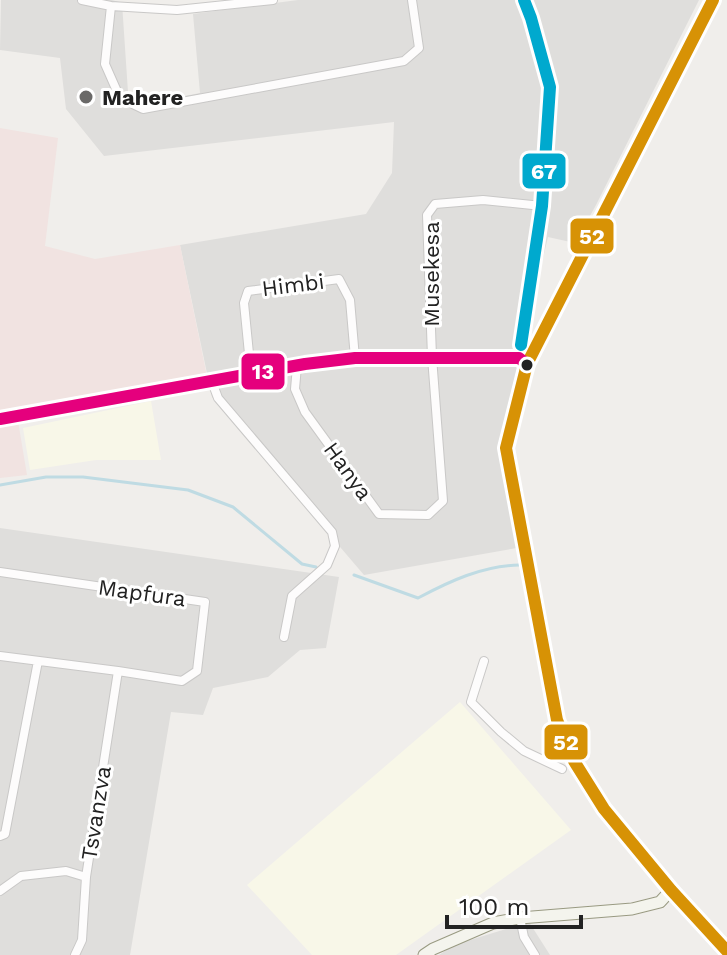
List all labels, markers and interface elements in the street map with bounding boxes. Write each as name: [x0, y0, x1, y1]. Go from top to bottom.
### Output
place label: Mahere: [102, 85, 183, 110]
marker: Mahere: [77, 88, 95, 106]
line badge: 67: [521, 152, 567, 190]
text: 67: [531, 159, 557, 184]
line badge: 52: [569, 217, 615, 255]
street label: Musekesa: [419, 221, 444, 327]
text: 52: [579, 224, 605, 249]
street label: Himbi: [260, 269, 326, 301]
line badge: 13: [240, 352, 286, 391]
unlabelled marker: [519, 357, 535, 373]
text: 13: [252, 359, 274, 384]
street label: Hanya: [319, 437, 377, 505]
street label: Mapfura: [97, 574, 187, 612]
line badge: 52: [543, 723, 589, 761]
text: 52: [553, 730, 579, 755]
street label: Tsvanzva: [76, 764, 116, 862]
scale bar: [447, 879, 581, 929]
text: 100 m: [459, 893, 529, 921]

